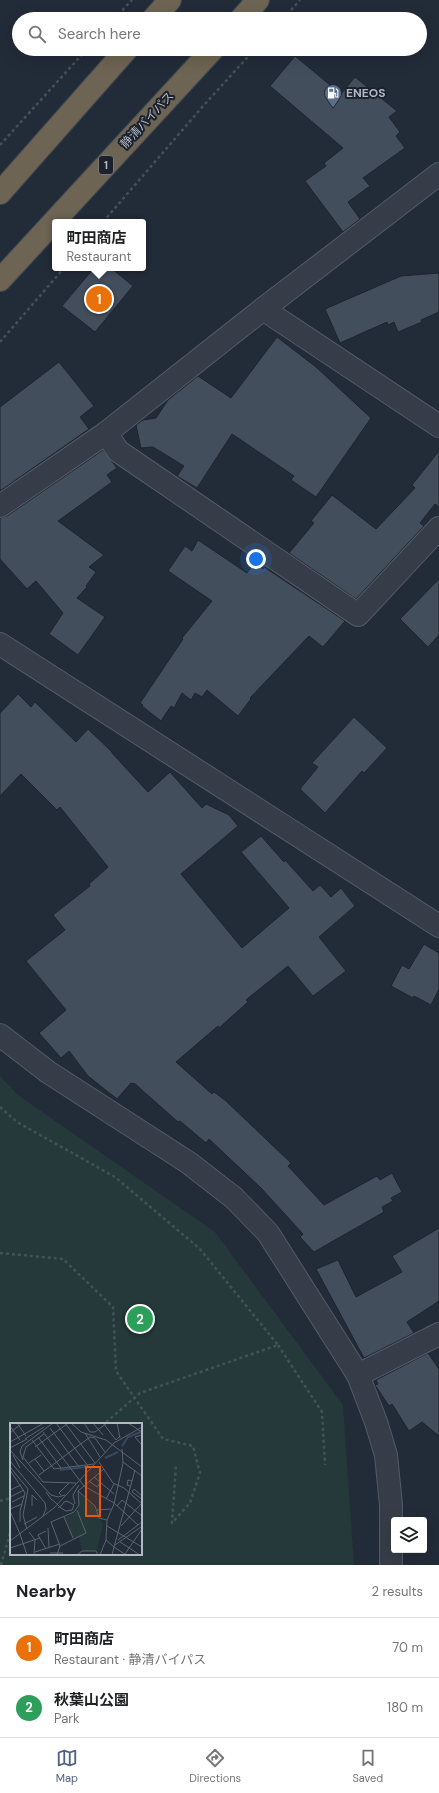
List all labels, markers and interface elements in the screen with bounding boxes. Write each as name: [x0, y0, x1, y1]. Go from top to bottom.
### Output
search box: [12, 12, 427, 56]
icon: search: [26, 23, 48, 45]
text: Search here: [58, 24, 141, 44]
fuel station icon: ENEOS: [323, 83, 343, 108]
place label: ENEOS: [346, 85, 385, 101]
street label: 静清バイパス: [117, 88, 177, 152]
road number: 1: [99, 156, 113, 174]
popup: [52, 219, 146, 271]
text: 町田商店: [66, 228, 127, 248]
text: Restaurant: [66, 248, 132, 265]
pin: 1: [86, 284, 112, 314]
your location: [246, 549, 266, 569]
pin: 2: [127, 1304, 153, 1334]
inset map: [10, 1423, 142, 1555]
map controls: [391, 1517, 427, 1553]
button: layers: [391, 1517, 427, 1553]
text: Nearby: [16, 1580, 76, 1602]
text: 2 results: [372, 1583, 423, 1600]
text: 町田商店: [54, 1629, 114, 1649]
text: 1: [27, 1639, 31, 1656]
text: 70 m: [392, 1639, 423, 1656]
text: Restaurant · 静清バイパス: [54, 1651, 206, 1668]
text: 秋葉山公園: [54, 1690, 129, 1710]
text: 2: [25, 1699, 33, 1716]
text: 180 m: [387, 1699, 423, 1716]
text: Park: [54, 1710, 80, 1727]
tab: Map: [56, 1747, 78, 1785]
tab: Directions: [189, 1747, 241, 1785]
tab: Saved: [352, 1747, 383, 1785]

